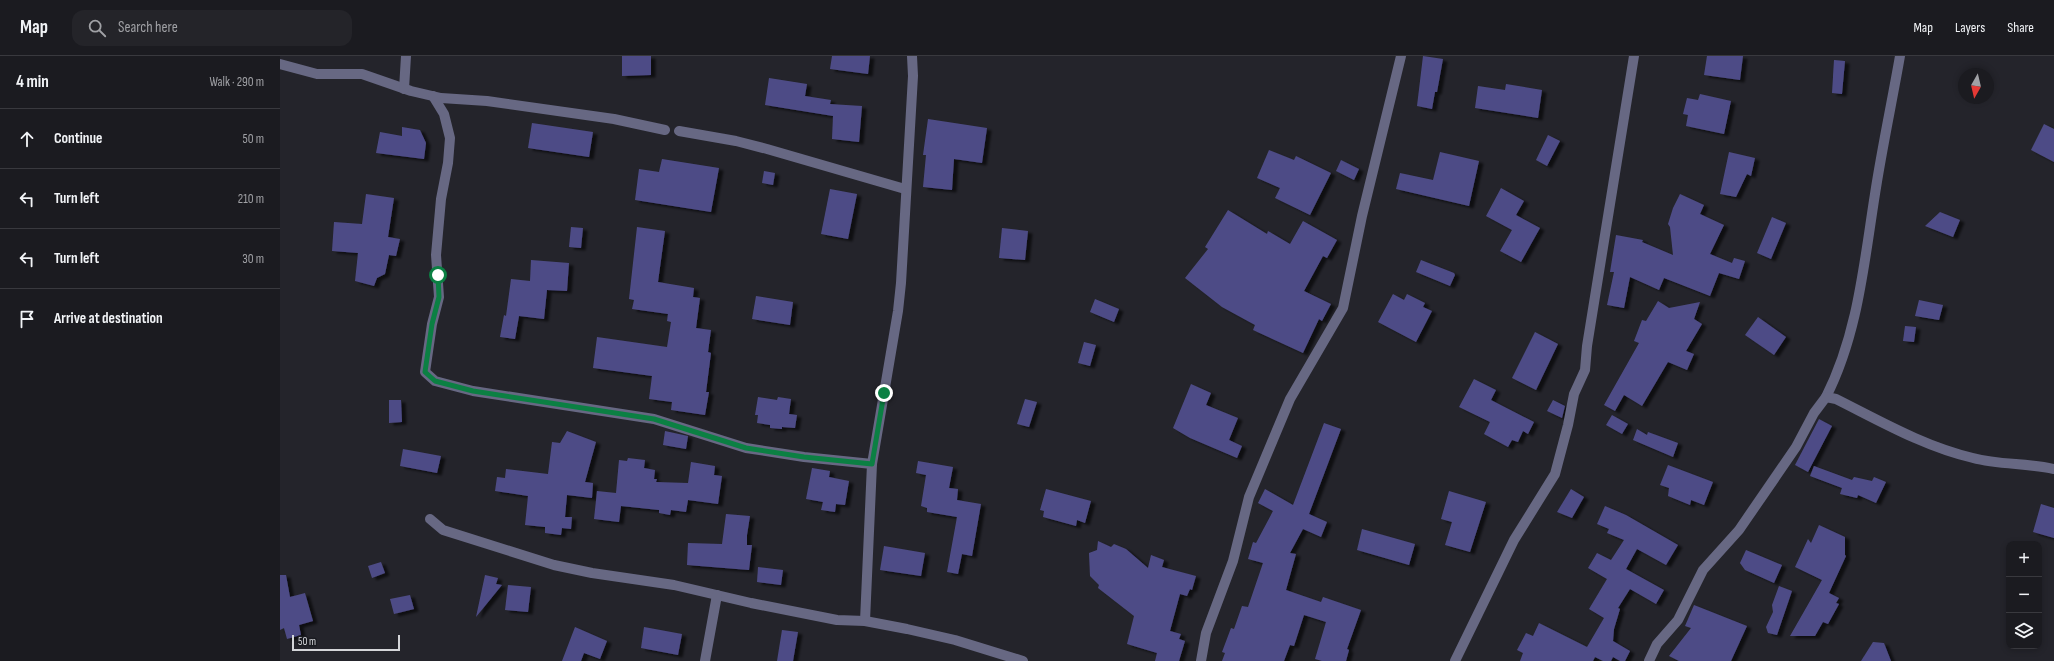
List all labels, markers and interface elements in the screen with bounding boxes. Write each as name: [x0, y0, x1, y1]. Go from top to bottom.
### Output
search box: [72, 10, 352, 46]
text: Map: [20, 16, 48, 39]
icon: search: [86, 17, 108, 39]
text: Search here: [118, 18, 178, 37]
text: Map: [1913, 19, 1933, 36]
text: Layers: [1955, 19, 1985, 36]
text: Share: [2007, 19, 2034, 36]
north arrow: [1958, 68, 1994, 104]
text: 4 min: [16, 72, 49, 92]
text: Walk · 290 m: [209, 74, 264, 90]
icon: ahead: [16, 128, 38, 150]
text: Continue: [54, 129, 103, 148]
text: 50 m: [243, 131, 264, 147]
icon: left: [16, 188, 38, 210]
text: Turn left: [54, 189, 99, 208]
text: 210 m: [238, 191, 264, 207]
icon: left: [16, 248, 38, 270]
text: Turn left: [54, 249, 99, 268]
text: 30 m: [242, 251, 264, 267]
route start: [429, 266, 447, 284]
icon: arrive: [16, 308, 38, 330]
text: Arrive at destination: [54, 309, 163, 328]
route end: [875, 384, 893, 402]
map controls: [2006, 541, 2042, 649]
button: +: [2006, 541, 2042, 577]
button: −: [2006, 577, 2042, 613]
button: layers: [2006, 613, 2042, 649]
scale bar: [292, 633, 400, 652]
text: 50 m: [298, 635, 316, 648]

